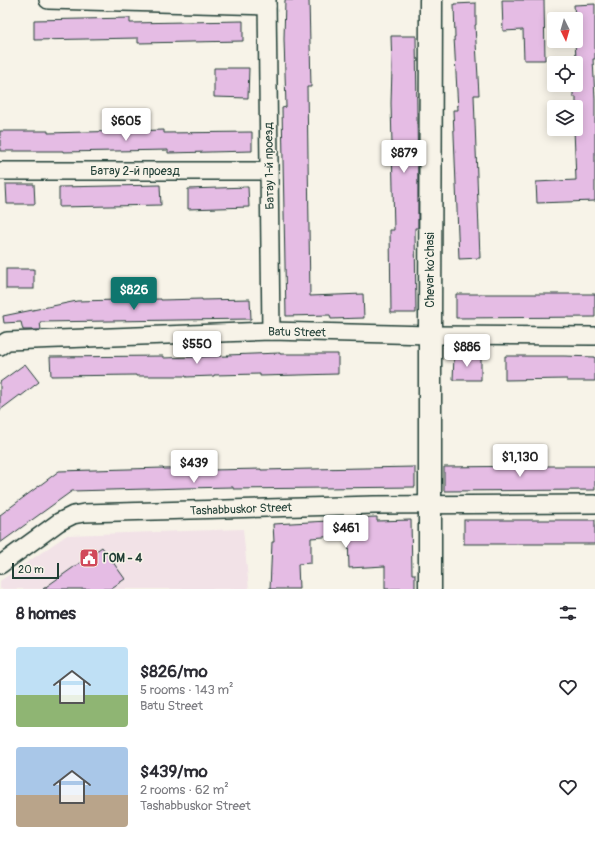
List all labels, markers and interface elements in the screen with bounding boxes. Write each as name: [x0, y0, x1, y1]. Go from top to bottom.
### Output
north arrow: [547, 12, 583, 48]
map controls: [547, 12, 583, 136]
button: locate: [547, 56, 583, 92]
button: layers: [547, 100, 583, 136]
pin: $605: [102, 108, 150, 142]
text: $605: [111, 113, 141, 129]
street label: Батау 1-й проезд: [261, 121, 278, 210]
pin: $879: [380, 140, 428, 174]
text: $879: [390, 145, 418, 161]
street label: Батау 2-й проезд: [90, 164, 180, 179]
street label: Chevar ko'chasi: [423, 232, 438, 308]
pin: $826: [110, 277, 158, 311]
text: $826: [120, 282, 148, 298]
street label: Batu Street: [268, 324, 326, 341]
pin: $550: [173, 331, 221, 365]
pin: $886: [443, 334, 491, 368]
text: $550: [182, 336, 212, 352]
text: $886: [453, 339, 481, 355]
pin: $1,130: [487, 444, 553, 478]
text: $1,130: [502, 449, 538, 465]
pin: $439: [170, 450, 218, 484]
text: $439: [180, 455, 208, 471]
street label: Tashabbuskor Street: [190, 500, 292, 519]
pin: $461: [322, 515, 370, 549]
text: $461: [332, 520, 360, 536]
public building icon: ГОМ - 4: [78, 547, 100, 569]
place label: ГОМ - 4: [103, 551, 142, 566]
scale bar: [12, 561, 59, 580]
text: 20 m: [18, 563, 44, 576]
icon: filters: [557, 602, 579, 624]
text: 8 homes: [16, 603, 76, 624]
text: $826/mo: [140, 661, 208, 682]
icon: home: [48, 663, 96, 711]
icon: heart: [557, 676, 579, 698]
text: 5 rooms · 143 m²: [140, 682, 234, 698]
text: Batu Street: [140, 698, 203, 714]
text: $439/mo: [140, 761, 208, 782]
icon: home: [48, 763, 96, 811]
icon: heart: [557, 776, 579, 798]
text: 2 rooms · 62 m²: [140, 782, 229, 798]
text: Tashabbuskor Street: [140, 798, 251, 814]

